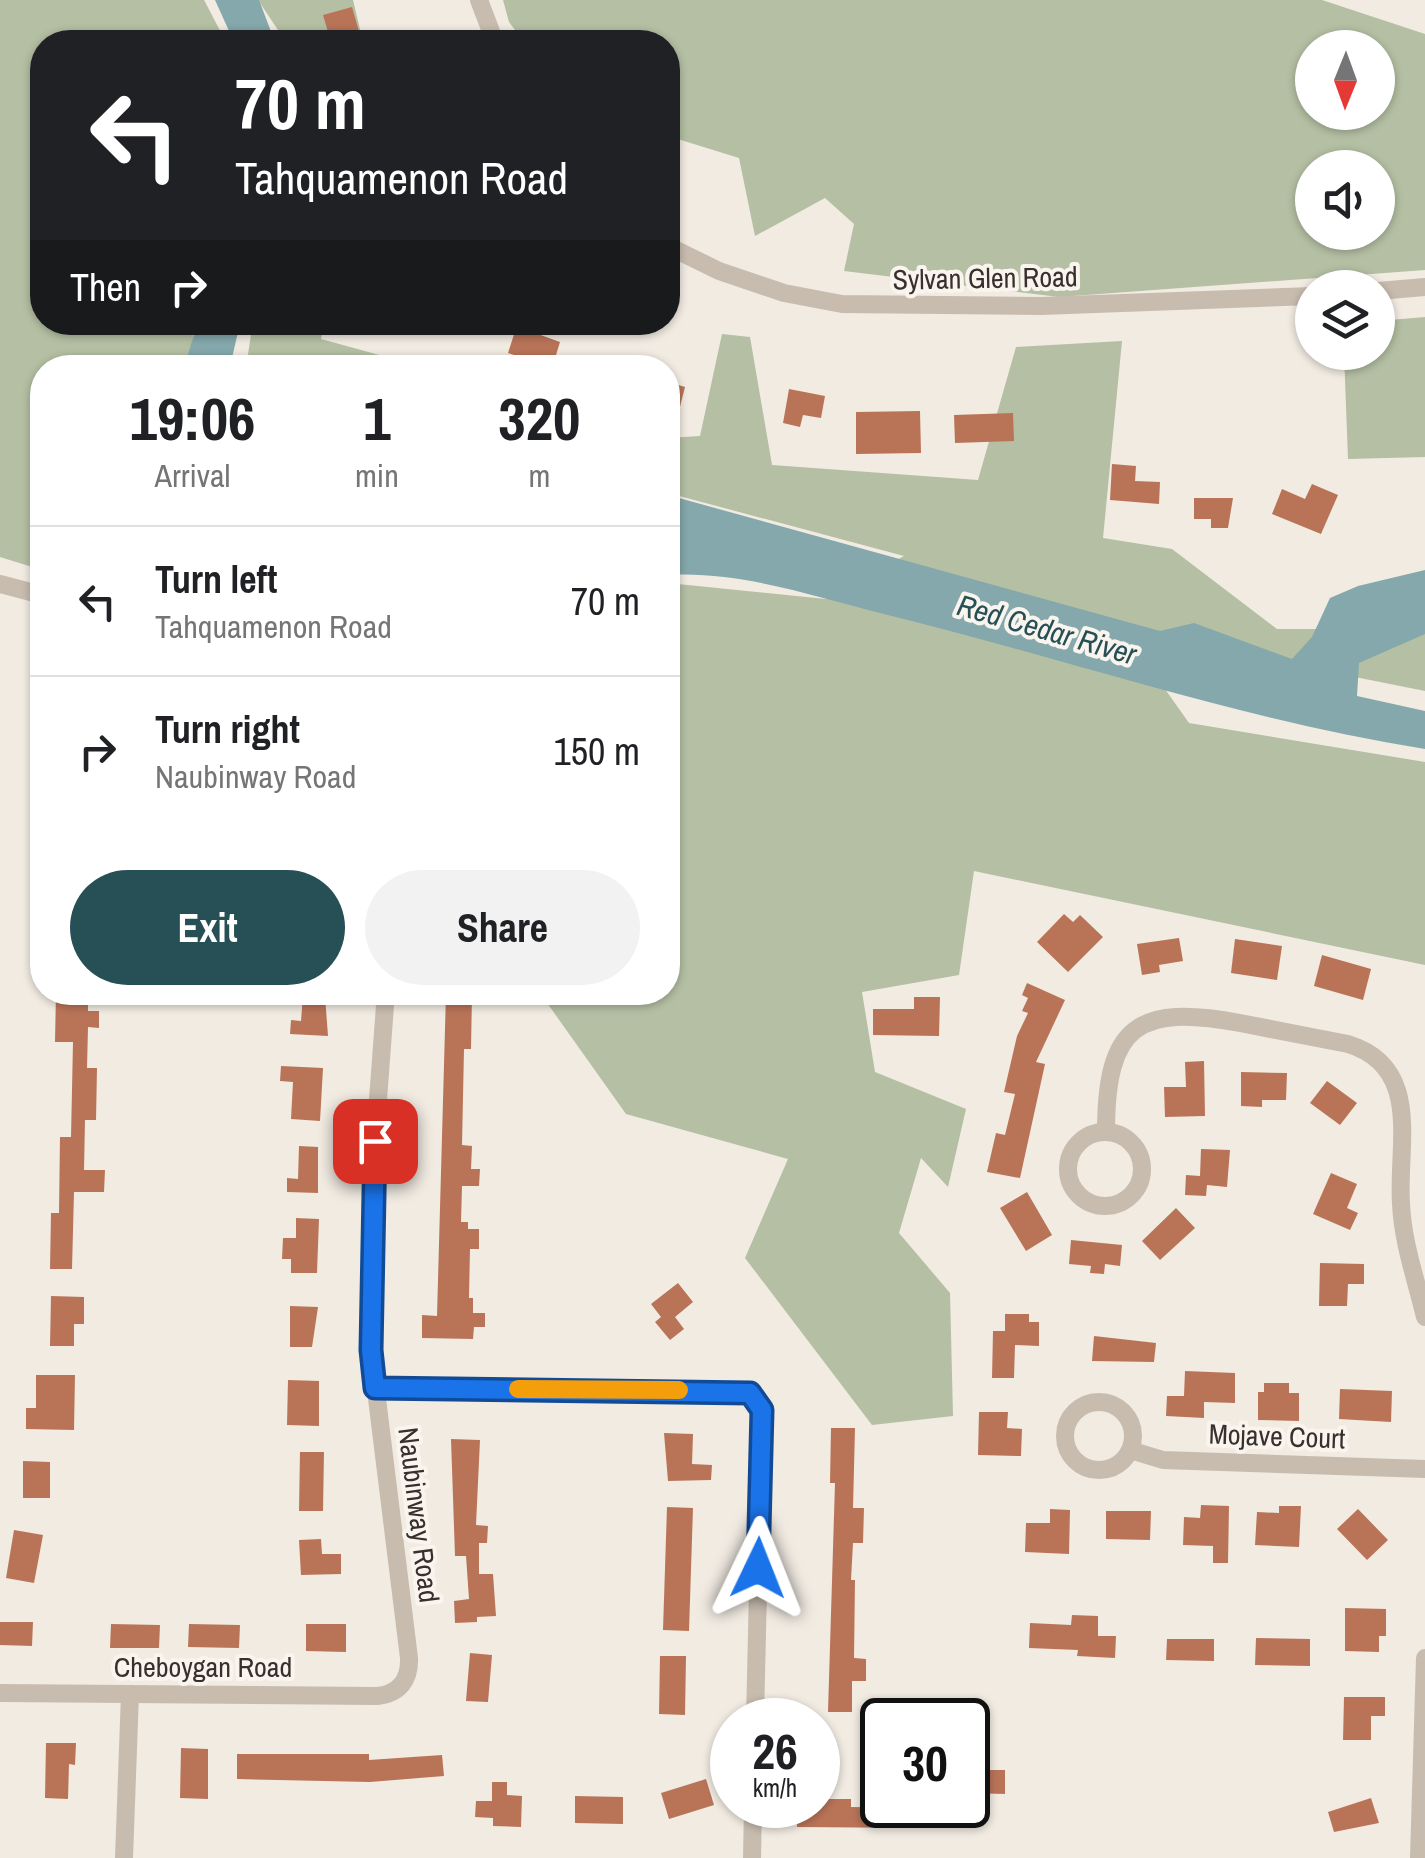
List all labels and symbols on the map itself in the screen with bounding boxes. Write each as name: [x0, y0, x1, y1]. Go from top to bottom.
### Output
north arrow: [1295, 30, 1395, 130]
street label: Sylvan Glen Road: [892, 257, 1078, 299]
water label: Red Cedar River: [953, 584, 1142, 674]
pin: [333, 1099, 418, 1184]
street label: Mojave Court: [1208, 1415, 1346, 1457]
street label: Naubinway Road: [389, 1425, 449, 1605]
position arrow: [706, 1516, 810, 1620]
street label: Cheboygan Road: [114, 1648, 292, 1686]
speed limit sign: 30: [860, 1698, 990, 1828]

